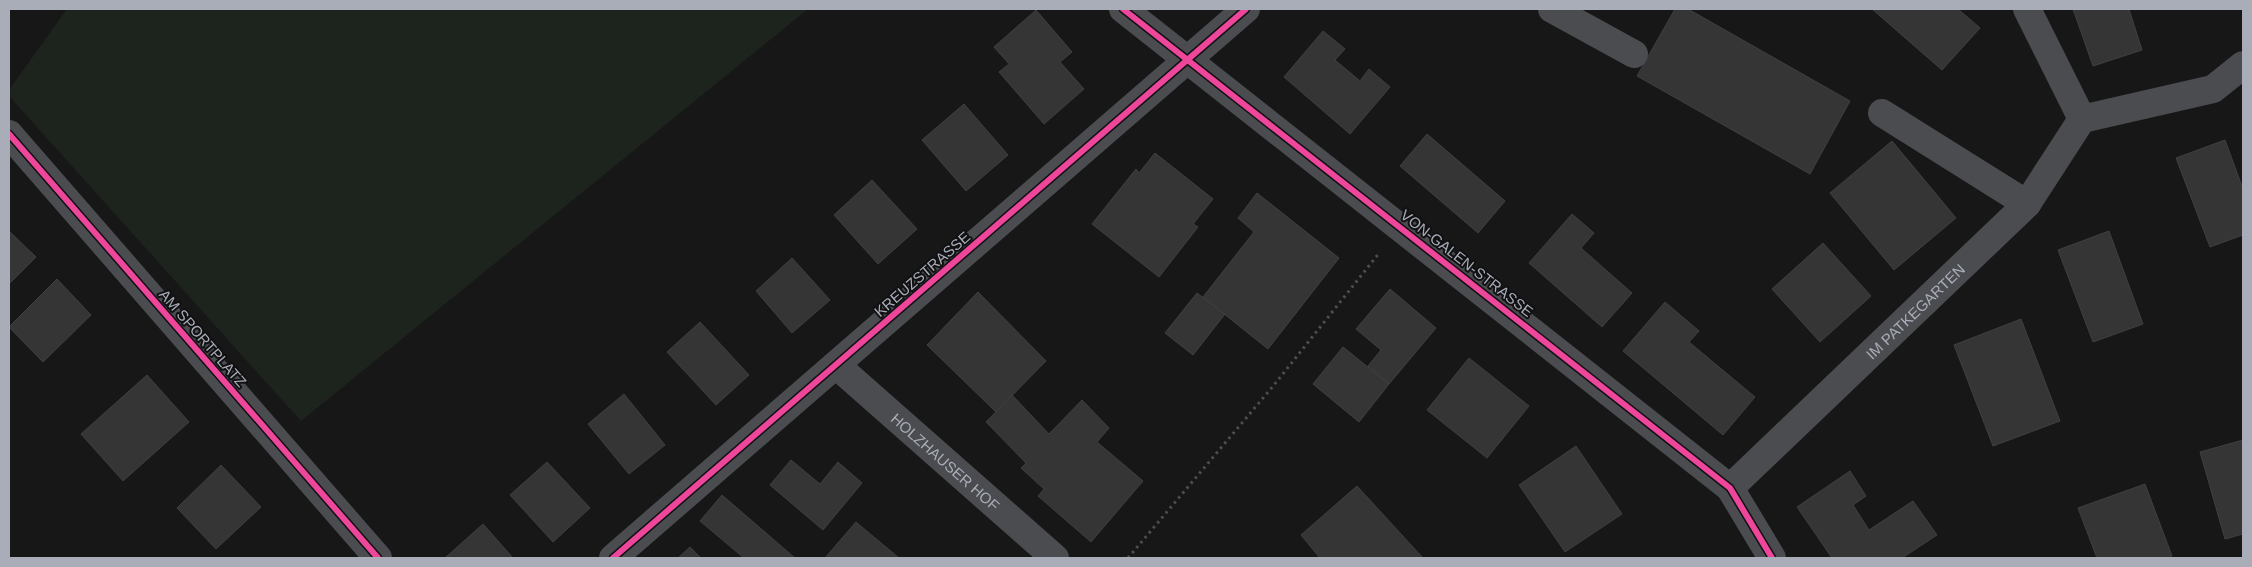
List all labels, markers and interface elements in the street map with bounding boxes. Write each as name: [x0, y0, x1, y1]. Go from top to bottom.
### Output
street label: VON-GALEN-STRASSE: [1397, 206, 1537, 320]
street label: KREUZSTRASSE: [871, 228, 973, 320]
street label: IM PATKEGARTEN: [1862, 260, 1968, 362]
street label: AM SPORTPLATZ: [156, 286, 250, 390]
street label: HOLZHAUSER HOF: [888, 409, 1003, 514]

